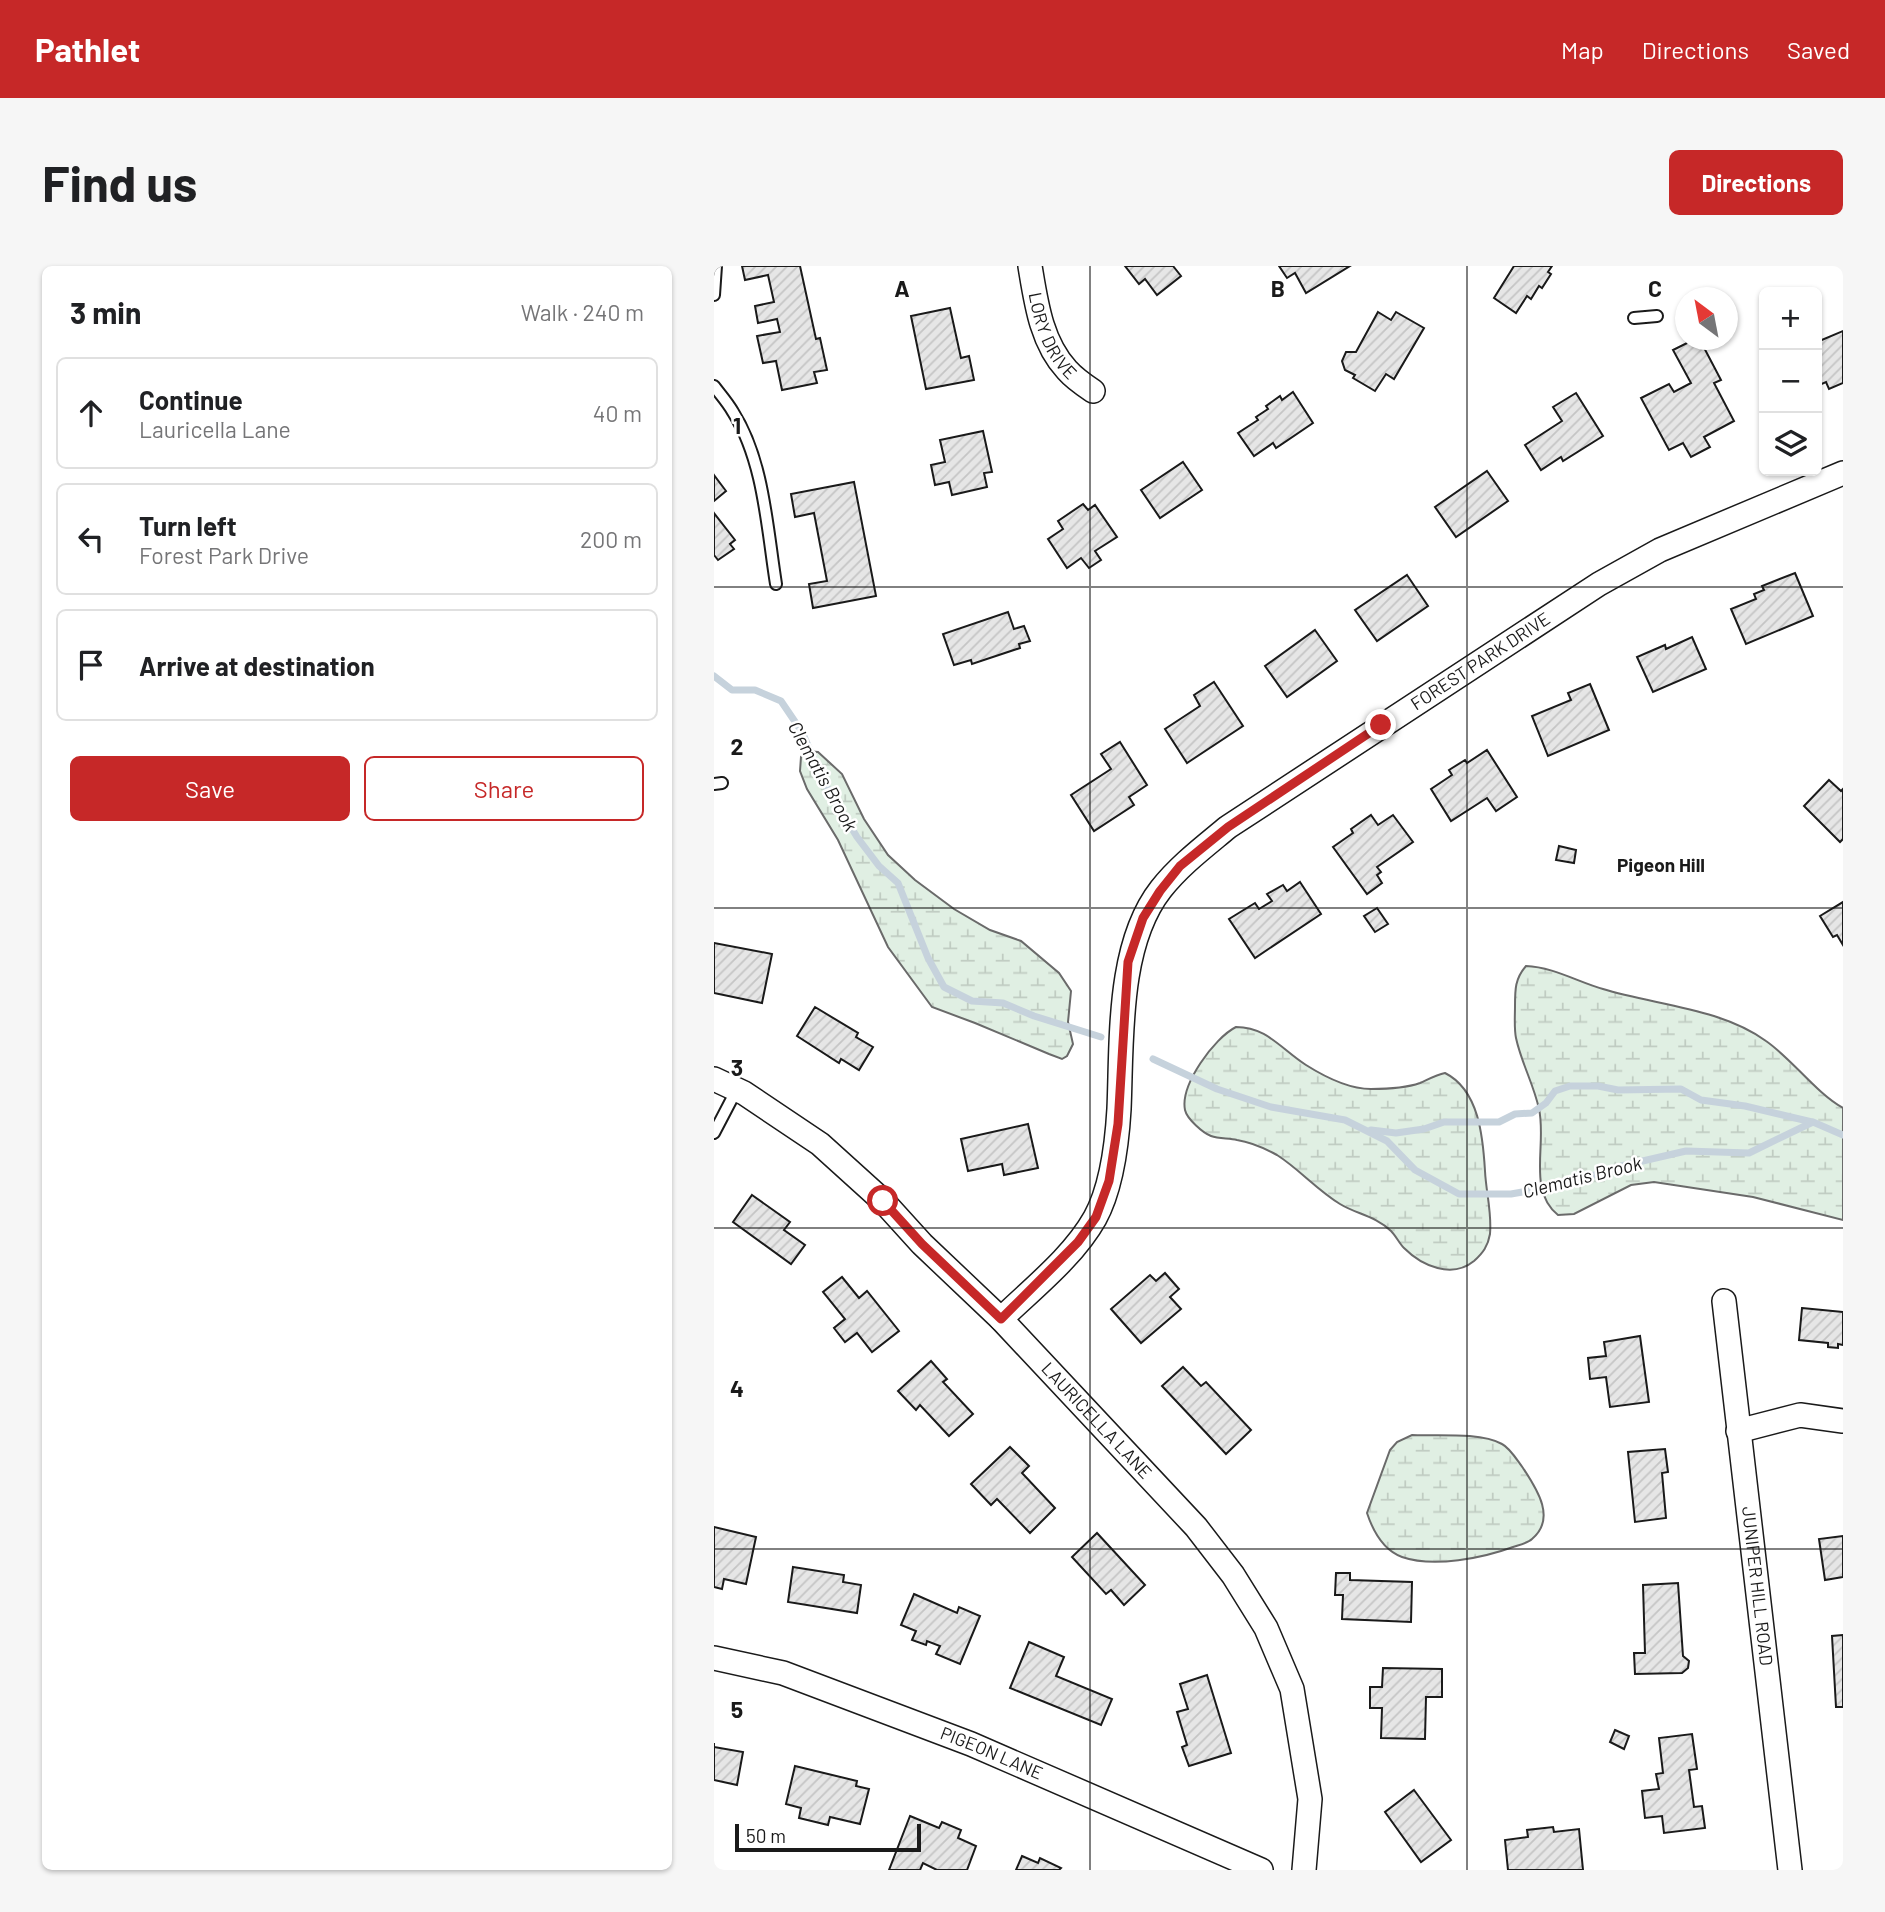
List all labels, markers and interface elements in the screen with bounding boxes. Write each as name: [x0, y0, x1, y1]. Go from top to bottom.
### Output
text: Pathlet: [35, 29, 140, 69]
text: Map: [1561, 35, 1604, 64]
text: Directions: [1642, 35, 1749, 64]
text: Saved: [1787, 35, 1850, 64]
button: Directions: [1669, 150, 1843, 215]
text: Find us: [42, 153, 197, 212]
text: A: [894, 274, 910, 302]
text: B: [1271, 274, 1285, 302]
text: C: [1648, 274, 1662, 302]
north arrow: [1675, 287, 1738, 350]
map controls: [1759, 287, 1822, 476]
button: +: [1759, 287, 1822, 350]
street label: LORY DRIVE: [1025, 290, 1082, 383]
text: 3 min: [70, 294, 141, 330]
text: Walk · 240 m: [521, 298, 644, 326]
button: −: [1759, 350, 1822, 413]
text: Continue: [139, 384, 243, 415]
icon: ahead: [72, 394, 110, 432]
text: 40 m: [593, 399, 642, 427]
text: 1: [733, 411, 741, 439]
button: layers: [1759, 413, 1822, 476]
text: Lauricella Lane: [139, 415, 291, 443]
text: Turn left: [139, 510, 237, 541]
icon: left: [72, 520, 110, 558]
text: 200 m: [580, 525, 642, 553]
text: Forest Park Drive: [139, 541, 309, 569]
street label: FOREST PARK DRIVE: [1406, 607, 1554, 714]
icon: arrive: [72, 646, 110, 684]
text: Arrive at destination: [139, 650, 375, 681]
route end: [1365, 709, 1396, 740]
water label: Clematis Brook: [784, 717, 863, 835]
text: 2: [731, 732, 743, 760]
button: Save: [70, 756, 350, 821]
button: Share: [364, 756, 644, 821]
district label: Pigeon Hill: [1617, 853, 1705, 876]
text: 3: [731, 1053, 743, 1081]
water label: Clematis Brook: [1520, 1150, 1645, 1202]
route start: [867, 1185, 898, 1216]
street label: LAURICELLA LANE: [1037, 1357, 1157, 1483]
text: 4: [730, 1374, 744, 1402]
street label: JUNIPER HILL ROAD: [1738, 1505, 1778, 1667]
text: 5: [731, 1695, 743, 1723]
street label: PIGEON LANE: [937, 1721, 1046, 1784]
scale bar: [735, 1821, 920, 1853]
text: 50 m: [746, 1824, 786, 1847]

